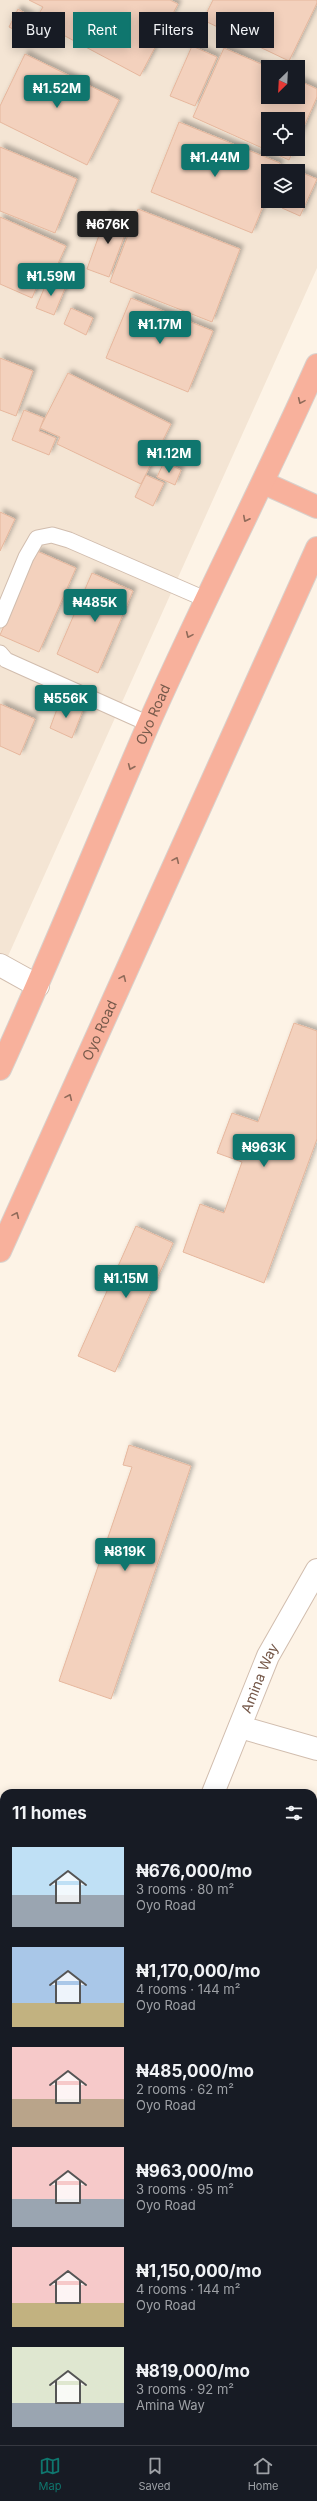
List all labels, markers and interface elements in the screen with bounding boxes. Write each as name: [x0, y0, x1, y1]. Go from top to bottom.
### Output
chip: Buy: [12, 12, 65, 48]
chip: Rent: [73, 12, 131, 48]
chip: Filters: [139, 12, 208, 48]
chip: New: [216, 12, 274, 48]
north arrow: [261, 60, 305, 104]
map controls: [261, 60, 305, 208]
pin: ₦1.52M: [24, 75, 90, 109]
text: ₦1.52M: [33, 80, 81, 96]
button: locate: [261, 112, 305, 156]
pin: ₦1.44M: [182, 144, 248, 178]
text: ₦1.44M: [190, 149, 240, 165]
button: layers: [261, 164, 305, 208]
pin: ₦676K: [80, 211, 136, 245]
text: ₦676K: [86, 216, 130, 232]
pin: ₦1.59M: [18, 263, 84, 297]
text: ₦1.59M: [27, 268, 75, 284]
pin: ₦1.17M: [127, 311, 193, 345]
text: ₦1.17M: [138, 316, 182, 332]
one-way arrow: [298, 396, 306, 404]
pin: ₦1.12M: [136, 440, 202, 474]
text: ₦1.12M: [147, 445, 191, 461]
one-way arrow: [243, 514, 251, 522]
pin: ₦485K: [67, 589, 123, 623]
text: ₦485K: [73, 594, 117, 610]
one-way arrow: [186, 631, 194, 639]
street label: Oyo Road: [132, 681, 173, 747]
pin: ₦556K: [38, 685, 94, 719]
text: ₦556K: [44, 690, 88, 706]
one-way arrow: [127, 764, 135, 771]
one-way arrow: [172, 856, 180, 863]
one-way arrow: [118, 975, 126, 982]
street label: Oyo Road: [78, 997, 120, 1063]
one-way arrow: [64, 1093, 72, 1101]
pin: ₦963K: [236, 1134, 292, 1168]
text: ₦963K: [242, 1139, 286, 1155]
one-way arrow: [11, 1212, 19, 1220]
pin: ₦1.15M: [93, 1265, 159, 1299]
text: ₦1.15M: [104, 1270, 148, 1286]
pin: ₦819K: [97, 1538, 153, 1572]
text: ₦819K: [104, 1543, 146, 1559]
street label: Amina Way: [237, 1640, 282, 1715]
icon: filters: [283, 1802, 305, 1824]
text: 11 homes: [12, 1803, 87, 1823]
text: ₦676,000/mo: [136, 1861, 252, 1881]
icon: home: [44, 1863, 92, 1911]
text: 3 rooms · 80 m²: [136, 1881, 234, 1897]
text: Oyo Road: [136, 1897, 196, 1913]
text: ₦1,170,000/mo: [136, 1961, 260, 1981]
icon: home: [44, 1963, 92, 2011]
text: 4 rooms · 144 m²: [136, 1981, 241, 1997]
text: Oyo Road: [136, 1997, 196, 2013]
text: ₦485,000/mo: [136, 2061, 254, 2081]
icon: home: [44, 2063, 92, 2111]
text: 2 rooms · 62 m²: [136, 2081, 234, 2097]
text: Oyo Road: [136, 2097, 196, 2113]
text: ₦963,000/mo: [136, 2161, 254, 2181]
icon: home: [44, 2163, 92, 2211]
text: 3 rooms · 95 m²: [136, 2181, 234, 2197]
text: Oyo Road: [136, 2197, 196, 2213]
text: ₦1,150,000/mo: [136, 2261, 262, 2281]
icon: home: [44, 2263, 92, 2311]
text: 4 rooms · 144 m²: [136, 2281, 241, 2297]
text: Oyo Road: [136, 2297, 196, 2313]
text: ₦819,000/mo: [136, 2361, 250, 2381]
icon: home: [44, 2363, 92, 2411]
text: 3 rooms · 92 m²: [136, 2381, 234, 2397]
text: Amina Way: [136, 2397, 205, 2413]
tab: Map: [39, 2455, 61, 2493]
tab: Saved: [138, 2455, 171, 2493]
tab: Home: [248, 2455, 278, 2493]

